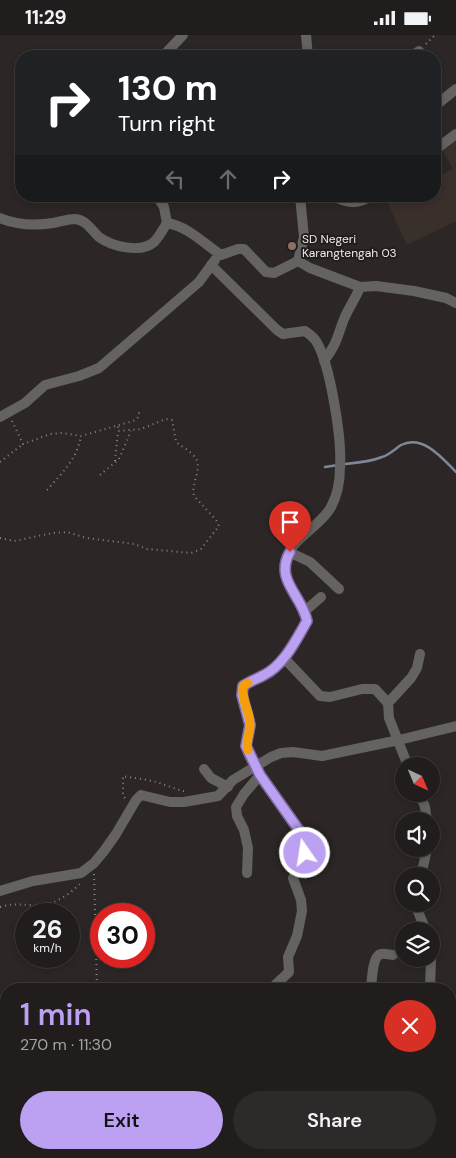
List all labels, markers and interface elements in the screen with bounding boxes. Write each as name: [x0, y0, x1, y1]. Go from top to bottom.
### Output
text: 11:29: [25, 5, 67, 30]
text: 130 m: [118, 65, 218, 111]
icon: right: [35, 70, 100, 135]
text: Turn right: [118, 109, 215, 138]
icon: left: [161, 165, 189, 193]
icon: ahead: [214, 165, 242, 193]
icon: right: [267, 165, 295, 193]
place label: SD Negeri Karangtengah 03: [302, 231, 397, 261]
marker: SD Negeri Karangtengah 03: [286, 240, 298, 252]
pin: [269, 501, 311, 552]
icon: arrive: [276, 508, 304, 536]
north arrow: [395, 757, 440, 803]
map controls: [395, 757, 440, 967]
button: sound: [395, 812, 440, 857]
position arrow: [278, 826, 330, 878]
button: search: [395, 867, 440, 912]
speed limit sign: 30: [90, 903, 155, 968]
text: 26: [32, 913, 63, 946]
button: layers: [395, 922, 440, 967]
text: km/h: [33, 940, 62, 956]
text: 1 min: [20, 995, 92, 1034]
button: close: [384, 1000, 436, 1052]
text: 270 m · 11:30: [20, 1034, 112, 1055]
button: Exit: [20, 1091, 223, 1149]
button: Share: [233, 1091, 436, 1149]

